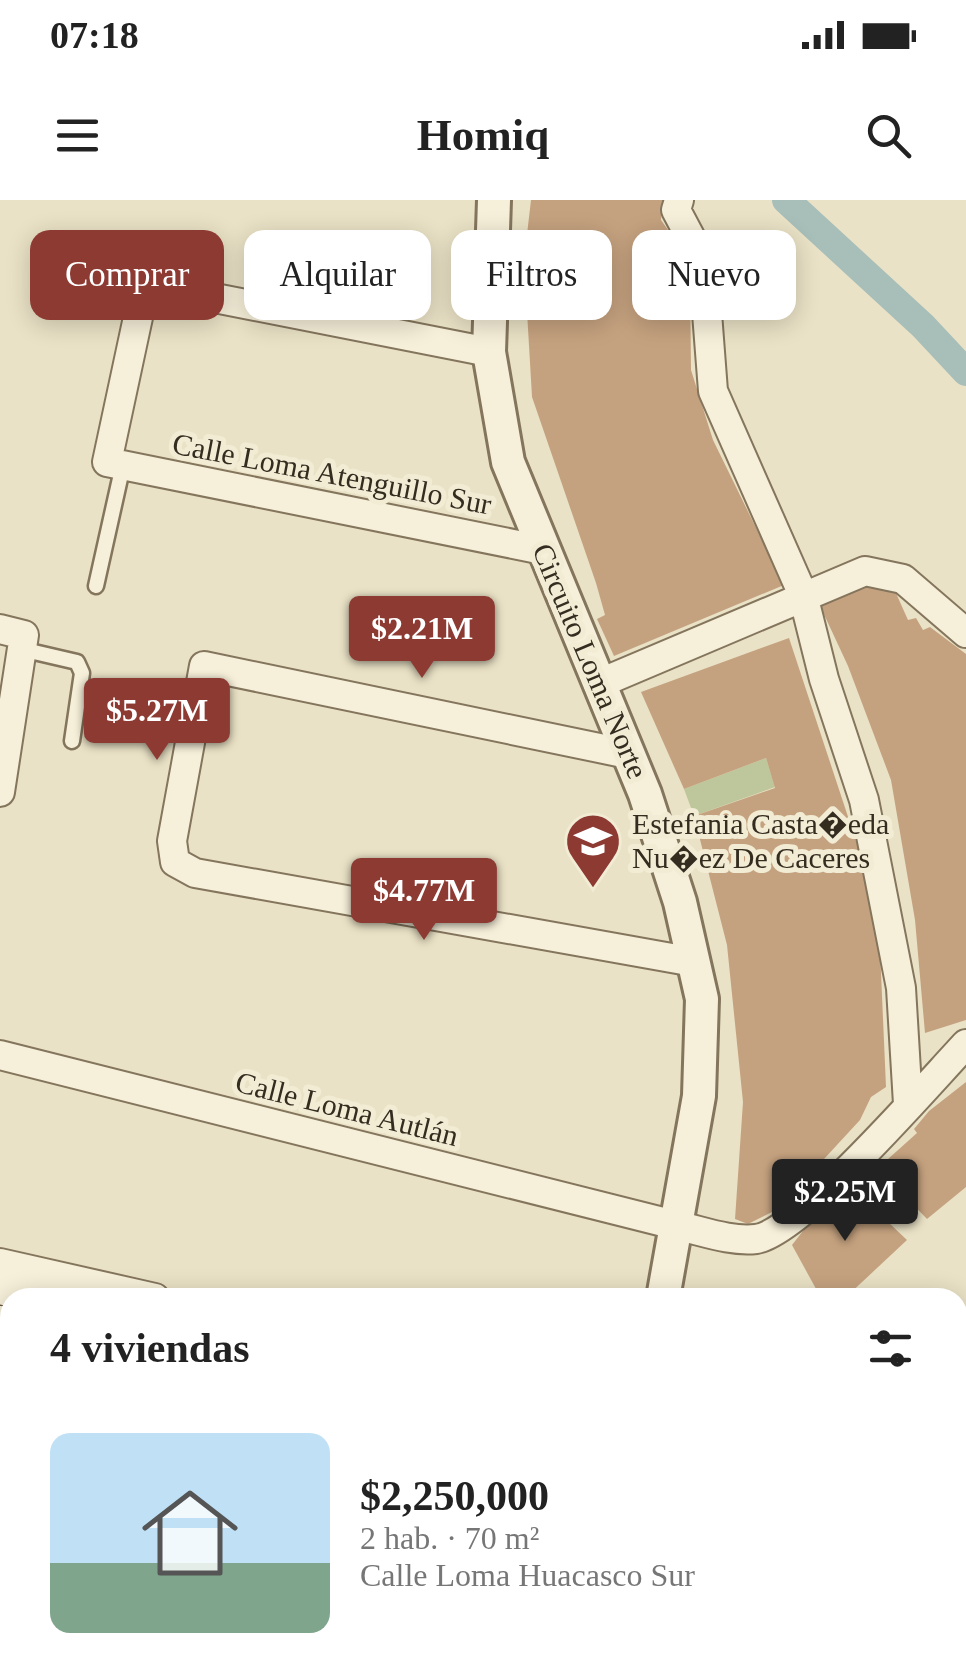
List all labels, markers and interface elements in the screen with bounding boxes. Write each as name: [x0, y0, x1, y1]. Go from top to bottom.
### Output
text: 07:18: [50, 14, 139, 56]
icon: menu: [50, 108, 105, 163]
icon: search: [861, 108, 916, 163]
text: Homiq: [417, 110, 549, 160]
chip: Comprar: [30, 230, 224, 320]
chip: Alquilar: [244, 230, 431, 320]
chip: Filtros: [451, 230, 612, 320]
chip: Nuevo: [632, 230, 796, 320]
street label: Calle Loma Atenguillo Sur: [170, 426, 494, 521]
street label: Circuito Loma Norte: [526, 539, 655, 783]
pin: $2.21M: [341, 596, 503, 681]
text: $2.21M: [371, 610, 473, 646]
pin: $5.27M: [76, 678, 238, 763]
text: $5.27M: [106, 692, 208, 728]
place label: Estefania Casta�eda Nu�ez De Caceres: [632, 807, 889, 874]
school or university icon: Estefania Casta�eda Nu�ez De Caceres: [563, 811, 623, 890]
pin: $4.77M: [343, 858, 505, 943]
text: $4.77M: [373, 872, 475, 908]
street label: Calle Loma Autlán: [232, 1065, 462, 1152]
pin: $2.25M: [764, 1159, 926, 1244]
text: $2.25M: [794, 1173, 896, 1209]
icon: filters: [863, 1321, 918, 1376]
text: 4 viviendas: [50, 1325, 250, 1371]
icon: home: [130, 1473, 250, 1593]
text: $2,250,000: [360, 1473, 549, 1519]
text: 2 hab. · 70 m²: [360, 1520, 539, 1556]
text: Calle Loma Huacasco Sur: [360, 1557, 695, 1593]

